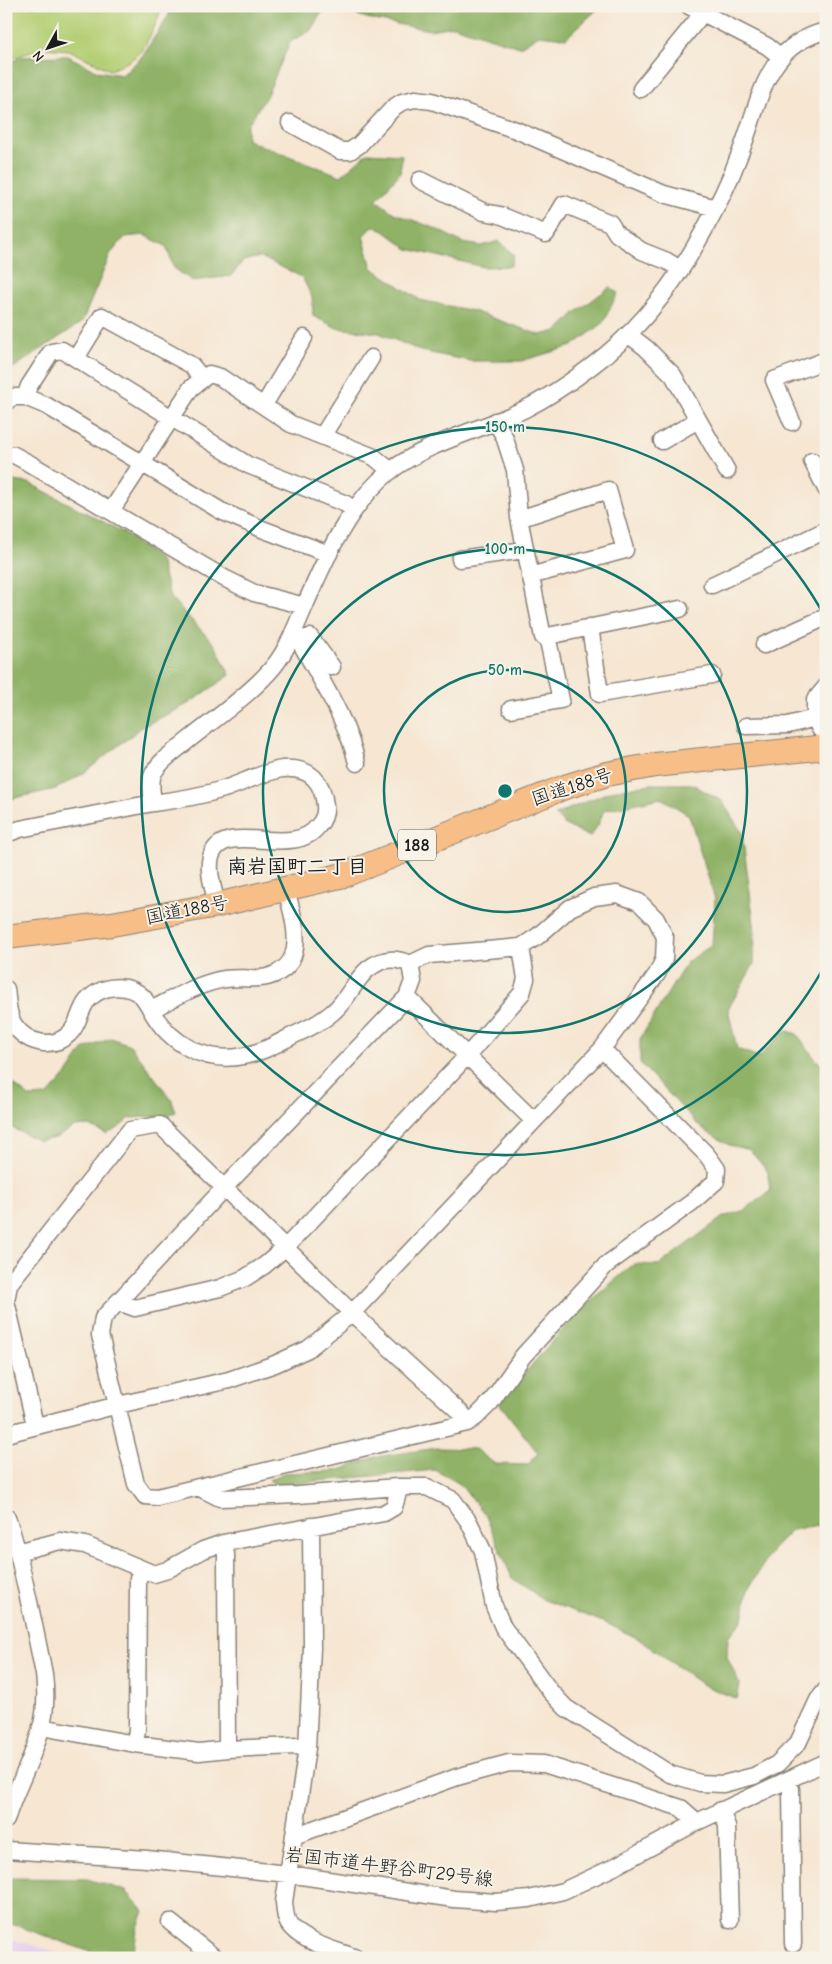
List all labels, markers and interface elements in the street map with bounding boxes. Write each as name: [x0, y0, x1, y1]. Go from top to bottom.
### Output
north arrow: [22, 22, 72, 72]
text: N: [29, 47, 48, 65]
text: 150 m: [485, 418, 525, 436]
text: 100 m: [485, 540, 525, 558]
text: 50 m: [488, 661, 522, 679]
street label: 国道188号: [529, 764, 615, 810]
centre of rings: [496, 782, 514, 800]
road number: 188: [398, 830, 436, 860]
district label: 南岩国町二丁目: [227, 855, 367, 878]
street label: 国道188号: [144, 891, 230, 929]
street label: 岩国市道牛野谷町29号線: [283, 1843, 495, 1891]

